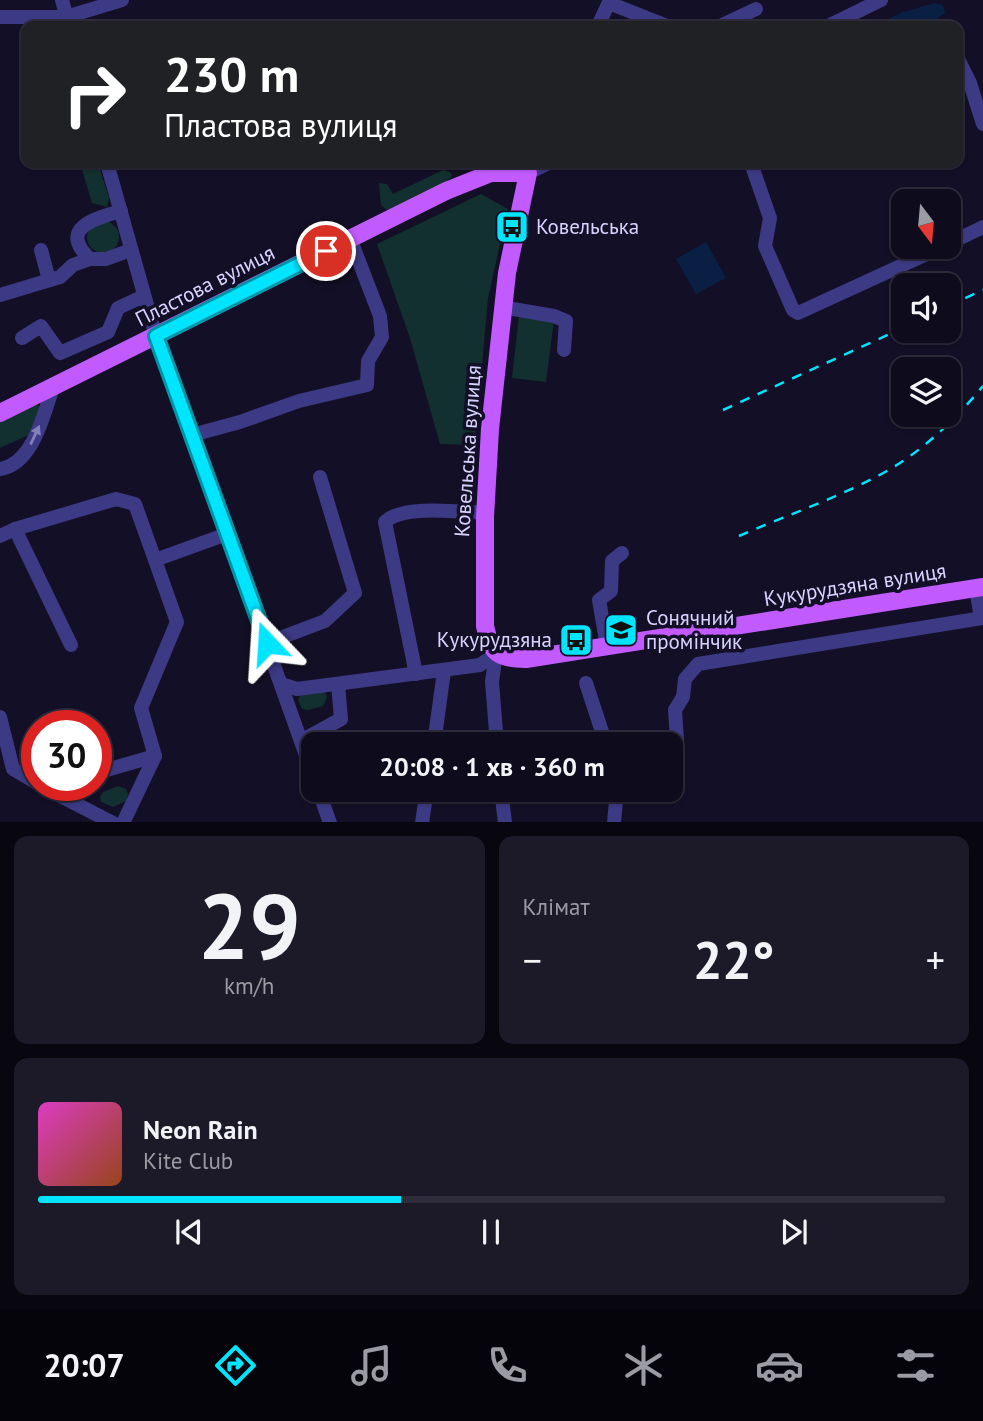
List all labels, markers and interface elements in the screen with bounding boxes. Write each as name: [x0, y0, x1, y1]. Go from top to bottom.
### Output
text: 230 m: [164, 42, 299, 106]
icon: right: [49, 49, 140, 140]
text: Пластова вулиця: [164, 104, 397, 146]
north arrow: [891, 189, 961, 259]
map controls: [891, 189, 961, 427]
bus stop icon: Ковельська: [493, 208, 531, 246]
place label: Ковельська: [536, 213, 639, 240]
pin: [296, 221, 356, 281]
icon: arrive: [307, 232, 345, 270]
street label: Пластова вулиця: [130, 239, 279, 332]
button: sound: [891, 273, 961, 343]
button: layers: [891, 357, 961, 427]
street label: Ковельська вулиця: [448, 364, 487, 538]
one-way arrow: [29, 425, 40, 445]
street label: Кукурудзяна вулиця: [762, 557, 948, 612]
place label: Сонячний промінчик: [646, 604, 742, 655]
position arrow: [230, 606, 304, 680]
school or university icon: Сонячний промінчик: [602, 611, 640, 649]
bus stop icon: Кукурудзяна: [557, 621, 595, 659]
place label: Кукурудзяна: [437, 626, 552, 653]
speed limit sign: 30: [21, 710, 112, 801]
text: 20:08 · 1 хв · 360 m: [379, 750, 605, 783]
text: 29: [198, 866, 301, 984]
text: Клімат: [523, 892, 590, 921]
text: 22°: [693, 926, 775, 993]
text: −: [523, 935, 542, 984]
text: +: [926, 935, 945, 984]
text: km/h: [224, 971, 274, 1000]
text: Neon Rain: [143, 1113, 258, 1146]
text: Kite Club: [143, 1146, 233, 1175]
icon: previous: [170, 1213, 208, 1251]
icon: pause: [472, 1213, 510, 1251]
icon: next: [775, 1213, 813, 1251]
icon: directions: [211, 1341, 260, 1390]
icon: music: [347, 1341, 396, 1390]
icon: phone: [483, 1341, 532, 1390]
icon: climate: [619, 1341, 668, 1390]
icon: car: [755, 1341, 804, 1390]
icon: filters: [891, 1341, 940, 1390]
text: 20:07: [43, 1344, 125, 1386]

